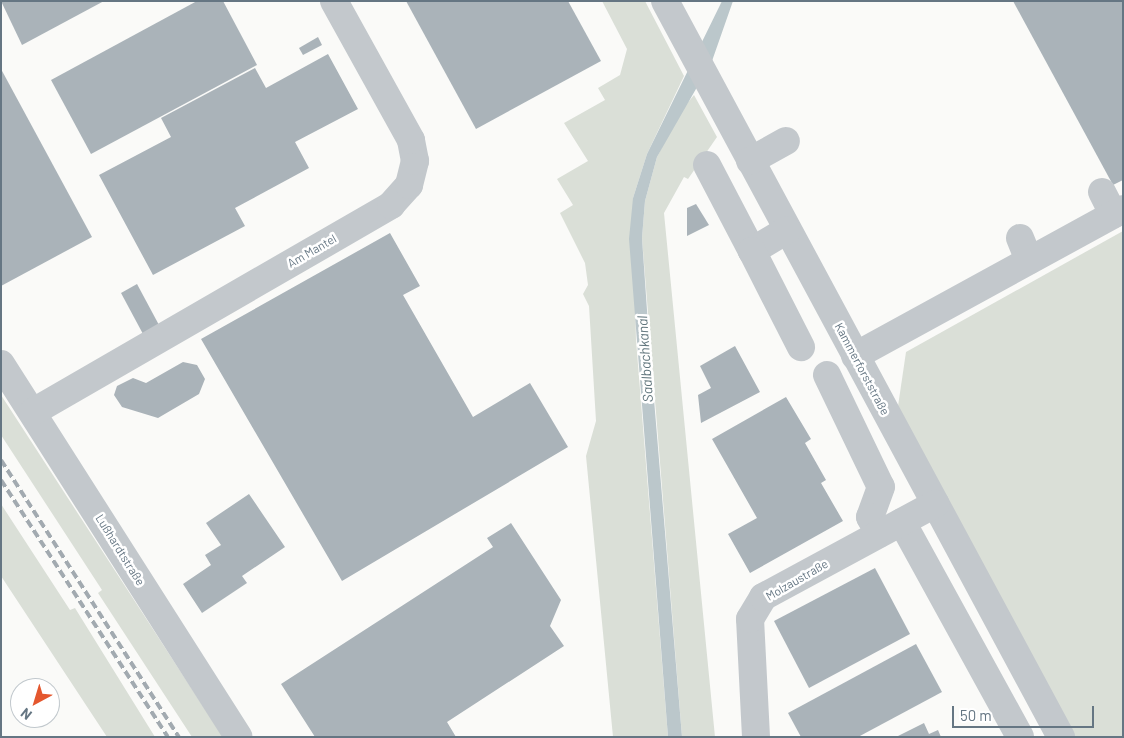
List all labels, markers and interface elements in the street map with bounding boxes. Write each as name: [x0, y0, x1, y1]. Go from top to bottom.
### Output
street label: Am Mantel: [285, 231, 339, 271]
water label: Saalbachkanal: [634, 315, 656, 403]
street label: Kammerforststraße: [832, 320, 892, 418]
street label: Lußhardtstraße: [92, 512, 148, 588]
street label: Molzaustraße: [763, 556, 831, 604]
north arrow: [10, 678, 60, 728]
scale bar: [954, 696, 1096, 728]
text: N: [17, 705, 35, 724]
text: 50 m: [960, 706, 992, 724]

